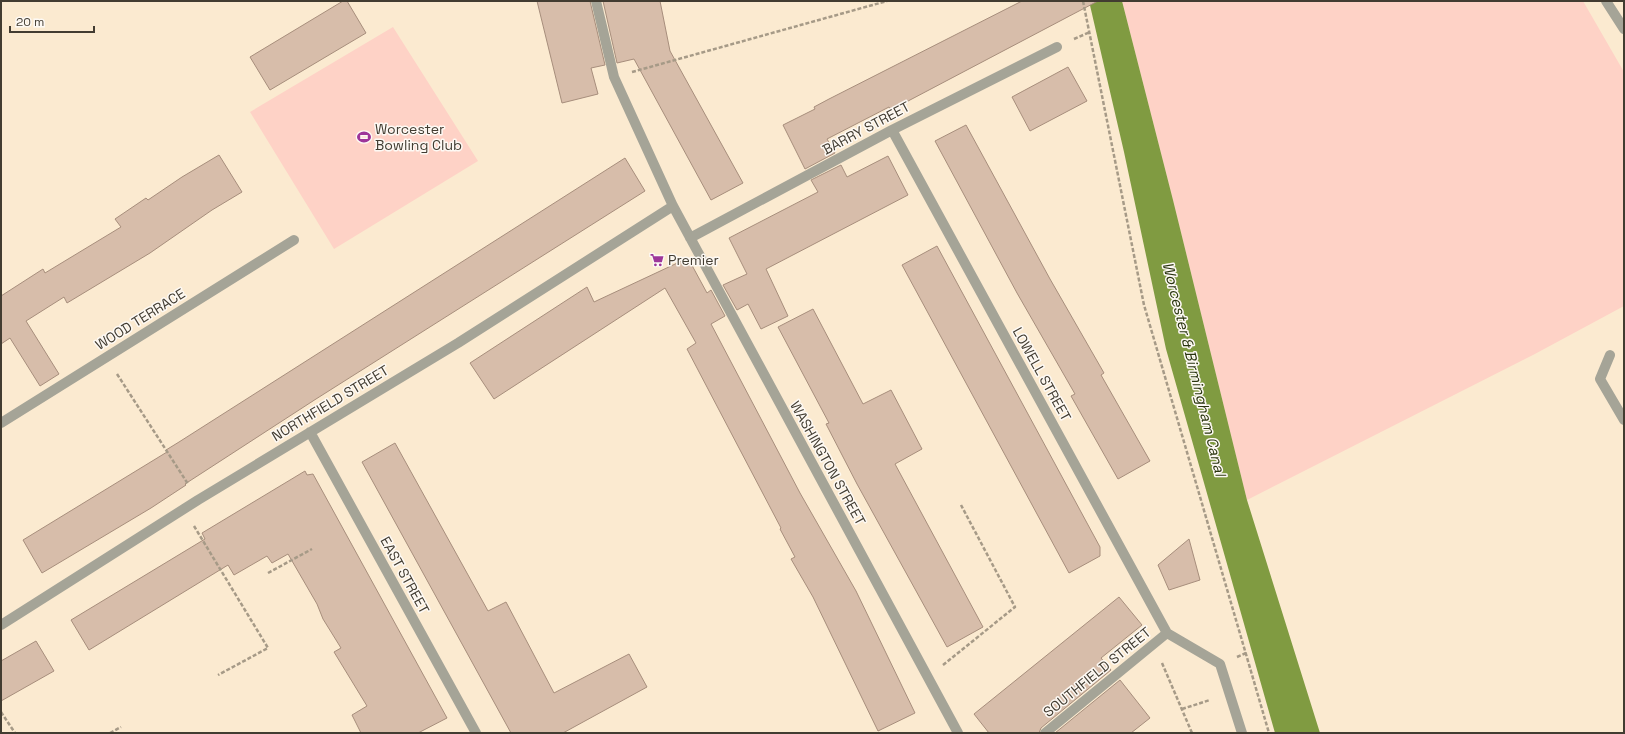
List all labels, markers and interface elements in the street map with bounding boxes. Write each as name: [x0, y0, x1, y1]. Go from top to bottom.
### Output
scale bar: [10, 8, 94, 34]
text: 20 m: [16, 14, 44, 30]
street label: BARRY STREET: [819, 97, 913, 159]
place label: Worcester Bowling Club: [375, 120, 462, 154]
sports icon: Worcester Bowling Club: [356, 129, 372, 145]
place label: Premier: [668, 251, 719, 269]
supermarket icon: Premier: [649, 252, 665, 268]
water label: Worcester & Birmingham Canal: [1159, 260, 1231, 480]
street label: WOOD TERRACE: [92, 284, 188, 354]
street label: LOWELL STREET: [1009, 324, 1075, 424]
street label: NORTHFIELD STREET: [268, 361, 392, 445]
street label: WASHINGTON STREET: [786, 398, 870, 528]
street label: EAST STREET: [376, 533, 434, 617]
street label: SOUTHFIELD STREET: [1040, 623, 1154, 721]

